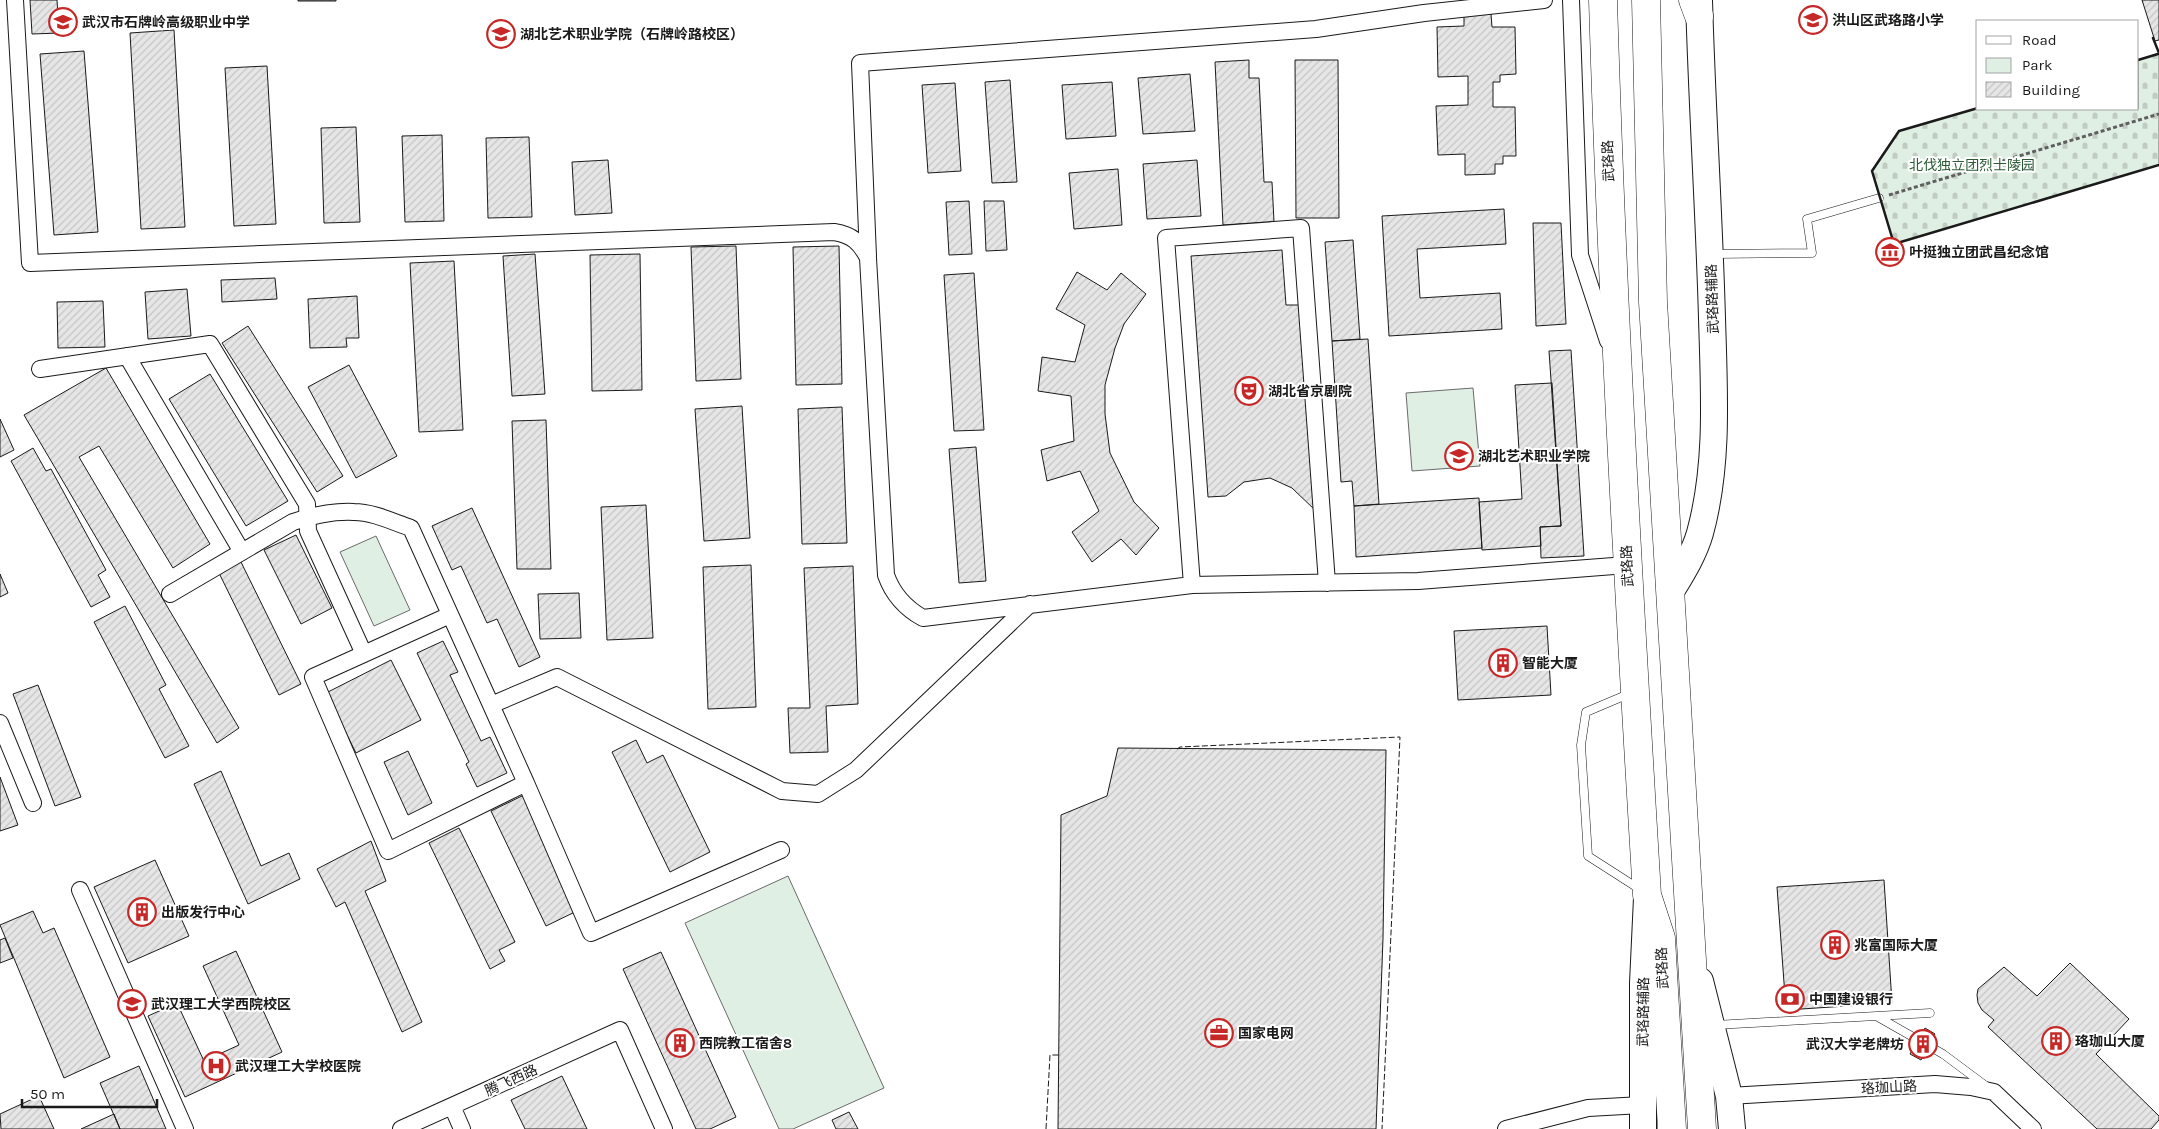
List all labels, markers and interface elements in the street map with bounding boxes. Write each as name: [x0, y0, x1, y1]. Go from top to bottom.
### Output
school or university icon: 洪山区武珞路小学: [1798, 5, 1828, 35]
school or university icon: 武汉市石牌岭高级职业中学: [48, 7, 78, 37]
place label: 洪山区武珞路小学: [1832, 12, 1944, 29]
place label: 武汉市石牌岭高级职业中学: [82, 14, 250, 31]
school or university icon: 湖北艺术职业学院（石牌岭路校区）: [486, 19, 516, 49]
legend: [1976, 20, 2139, 110]
place label: 湖北艺术职业学院（石牌岭路校区）: [520, 26, 744, 43]
text: Road: [2022, 31, 2057, 49]
text: Park: [2022, 56, 2052, 74]
text: Building: [2022, 81, 2080, 99]
street label: 武珞路: [1599, 140, 1618, 182]
park label: 北伐独立团烈士陵园: [1909, 157, 2035, 174]
museum icon: 叶挺独立团武昌纪念馆: [1875, 237, 1905, 267]
place label: 叶挺独立团武昌纪念馆: [1909, 244, 2049, 261]
street label: 武珞路辅路: [1703, 264, 1722, 334]
theatre icon: 湖北省京剧院: [1234, 376, 1264, 406]
place label: 湖北省京剧院: [1268, 383, 1352, 400]
school or university icon: 湖北艺术职业学院: [1444, 441, 1474, 471]
place label: 湖北艺术职业学院: [1478, 448, 1590, 465]
street label: 武珞路: [1618, 545, 1637, 587]
building icon: 智能大厦: [1488, 648, 1518, 678]
place label: 智能大厦: [1522, 655, 1578, 672]
building icon: 出版发行中心: [127, 897, 157, 927]
place label: 出版发行中心: [161, 904, 245, 921]
building icon: 兆富国际大厦: [1820, 930, 1850, 960]
place label: 兆富国际大厦: [1854, 937, 1938, 954]
street label: 武珞路: [1653, 947, 1672, 989]
street label: 武珞路辅路: [1634, 977, 1653, 1047]
bank icon: 中国建设银行: [1775, 984, 1805, 1014]
school or university icon: 武汉理工大学西院校区: [117, 989, 147, 1019]
place label: 中国建设银行: [1809, 991, 1893, 1008]
place label: 武汉理工大学西院校区: [151, 996, 291, 1013]
office icon: 国家电网: [1204, 1018, 1234, 1048]
place label: 国家电网: [1238, 1025, 1294, 1042]
building icon: 珞珈山大厦: [2041, 1026, 2071, 1056]
building icon: 西院教工宿舍8: [665, 1028, 695, 1058]
building icon: 武汉大学老牌坊: [1908, 1029, 1938, 1059]
place label: 珞珈山大厦: [2075, 1033, 2145, 1050]
place label: 西院教工宿舍8: [699, 1035, 792, 1052]
place label: 武汉大学老牌坊: [1806, 1036, 1904, 1053]
hospital icon: 武汉理工大学校医院: [201, 1051, 231, 1081]
place label: 武汉理工大学校医院: [235, 1058, 361, 1075]
street label: 腾飞西路: [482, 1061, 540, 1100]
scale bar: [22, 1076, 158, 1108]
street label: 珞珈山路: [1861, 1078, 1917, 1097]
text: 50 m: [30, 1085, 65, 1103]

